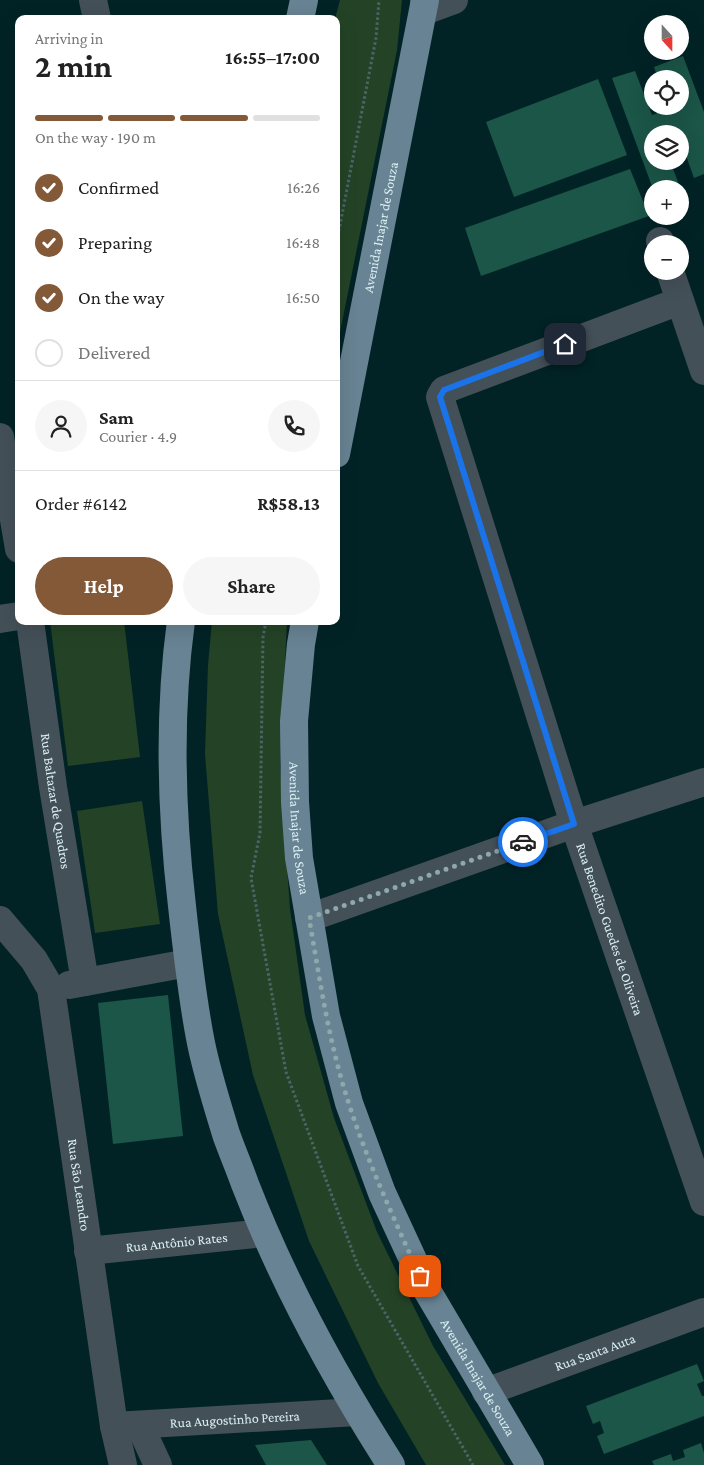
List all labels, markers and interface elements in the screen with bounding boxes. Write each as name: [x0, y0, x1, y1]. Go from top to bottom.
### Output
north arrow: [644, 15, 689, 60]
map controls: [644, 15, 689, 280]
text: Arriving in: [35, 30, 103, 47]
text: 16:55–17:00: [225, 47, 320, 68]
text: 2 min: [35, 48, 112, 84]
button: locate: [644, 70, 689, 115]
button: layers: [644, 125, 689, 170]
text: On the way · 190 m: [35, 129, 156, 146]
street label: Avenida Inajar de Souza: [360, 160, 401, 294]
icon: check: [35, 174, 63, 202]
text: Confirmed: [78, 177, 159, 198]
text: 16:26: [287, 179, 320, 196]
button: +: [644, 180, 689, 225]
icon: check: [35, 229, 63, 257]
text: Preparing: [78, 232, 152, 253]
text: 16:48: [286, 234, 320, 251]
button: −: [644, 235, 689, 280]
icon: check: [35, 284, 63, 312]
text: On the way: [78, 287, 164, 308]
text: 16:50: [286, 289, 320, 306]
pin: [544, 323, 586, 365]
icon: home: [551, 330, 579, 358]
text: Delivered: [78, 342, 151, 363]
button: person: [35, 400, 87, 452]
button: phone: [268, 400, 320, 452]
text: Sam: [99, 407, 134, 428]
text: Courier · 4.9: [99, 428, 177, 445]
text: Order #6142: [35, 493, 127, 514]
text: R$58.13: [257, 493, 320, 514]
button: Help: [35, 557, 173, 615]
button: Share: [183, 557, 320, 615]
street label: Rua Baltazar de Quadros: [38, 732, 74, 870]
street label: Avenida Inajar de Souza: [287, 762, 313, 896]
courier: [498, 817, 548, 867]
icon: car: [509, 828, 537, 856]
street label: Rua Benedito Guedes de Oliveira: [573, 841, 647, 1018]
street label: Rua São Leandro: [65, 1138, 94, 1232]
street label: Rua Antônio Rates: [125, 1229, 228, 1255]
pin: [399, 1255, 441, 1297]
icon: bag: [406, 1262, 434, 1290]
street label: Avenida Inajar de Souza: [438, 1316, 519, 1439]
street label: Rua Santa Auta: [552, 1330, 638, 1374]
street label: Rua Augostinho Pereira: [169, 1407, 301, 1431]

